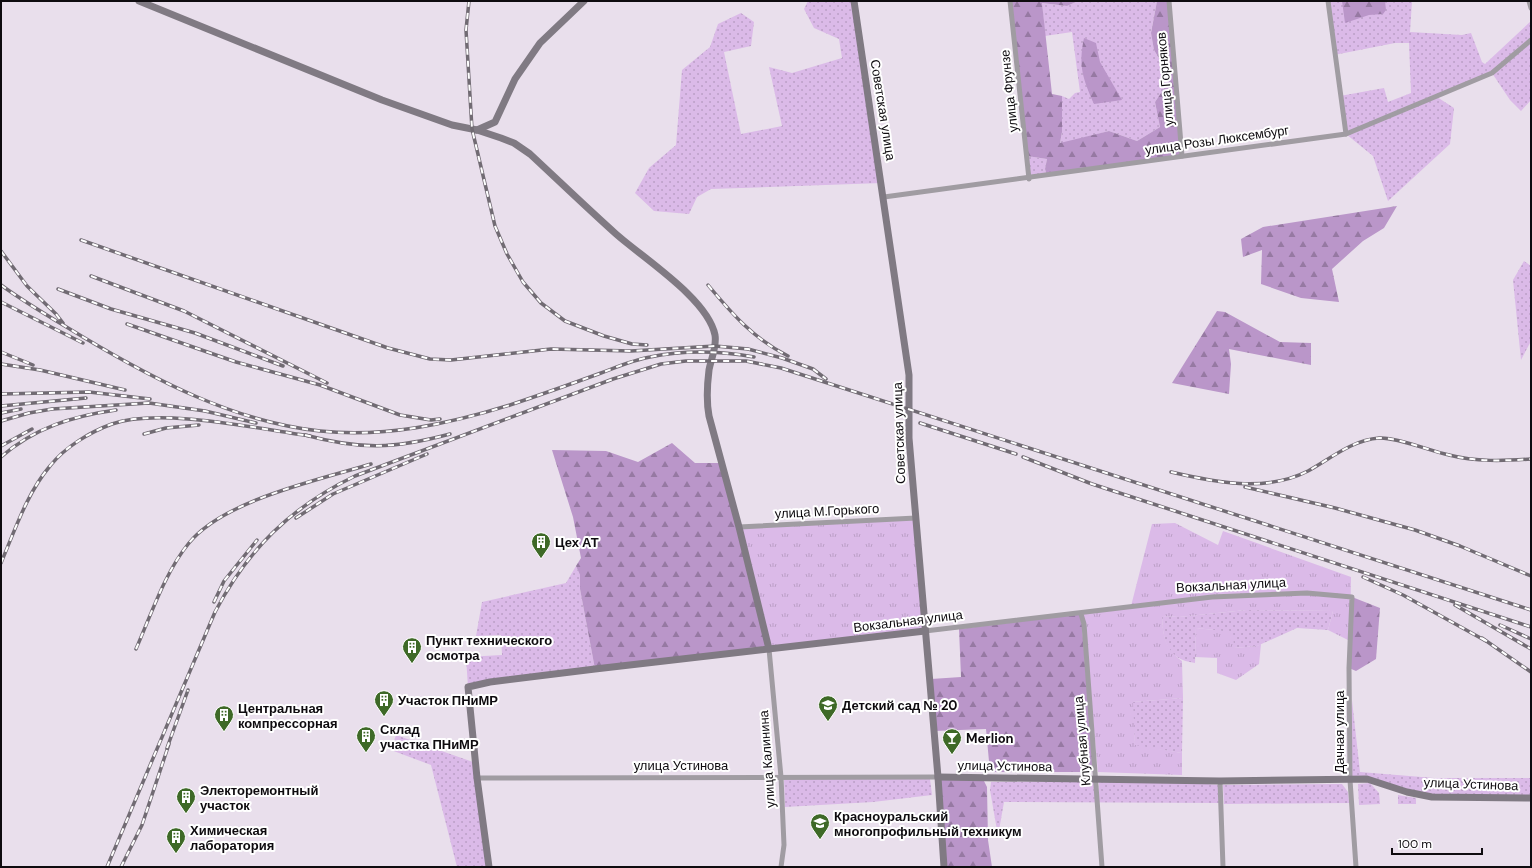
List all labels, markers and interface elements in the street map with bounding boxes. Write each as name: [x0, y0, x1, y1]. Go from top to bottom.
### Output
street label: улица Горняков: [1152, 31, 1178, 127]
street label: улица Фрунзе: [996, 49, 1022, 133]
street label: Советская улица: [867, 58, 899, 162]
street label: улица Розы Люксембург: [1144, 121, 1290, 159]
street label: Советская улица: [889, 381, 909, 484]
street label: улица М.Горького: [774, 500, 880, 522]
building icon: Цех АТ: [530, 531, 552, 559]
place label: Цех АТ: [555, 534, 599, 551]
street label: Вокзальная улица: [1176, 574, 1287, 596]
street label: Вокзальная улица: [852, 606, 964, 636]
place label: Пункт технического осмотра: [426, 632, 552, 664]
building icon: Пункт технического осмотра: [401, 636, 423, 664]
building icon: Участок ПНиМР: [373, 689, 395, 717]
street label: Дачная улица: [1331, 690, 1348, 774]
place label: Участок ПНиМР: [398, 692, 498, 709]
school or university icon: Детский сад № 20: [817, 694, 839, 722]
street label: Клубная улица: [1070, 695, 1094, 787]
place label: Детский сад № 20: [842, 697, 958, 714]
place label: Центральная компрессорная: [238, 700, 338, 732]
building icon: Центральная компрессорная: [213, 704, 235, 732]
street label: улица Калинина: [755, 709, 779, 808]
place label: Склад участка ПНиМР: [380, 721, 479, 753]
building icon: Склад участка ПНиМР: [355, 725, 377, 753]
bar icon: Merlion: [941, 727, 963, 755]
place label: Merlion: [966, 730, 1014, 747]
street label: улица Устинова: [634, 757, 729, 774]
street label: улица Устинова: [958, 757, 1053, 775]
street label: улица Устинова: [1423, 774, 1519, 794]
place label: Электоремонтный участок: [200, 782, 318, 814]
building icon: Электоремонтный участок: [175, 786, 197, 814]
place label: Красноуральский многопрофильный техникум: [834, 808, 1022, 840]
school or university icon: Красноуральский многопрофильный техникум: [809, 812, 831, 840]
place label: Химическая лаборатория: [190, 822, 274, 854]
building icon: Химическая лаборатория: [165, 826, 187, 854]
scale bar: [1392, 830, 1482, 856]
text: 100 m: [1398, 836, 1432, 852]

